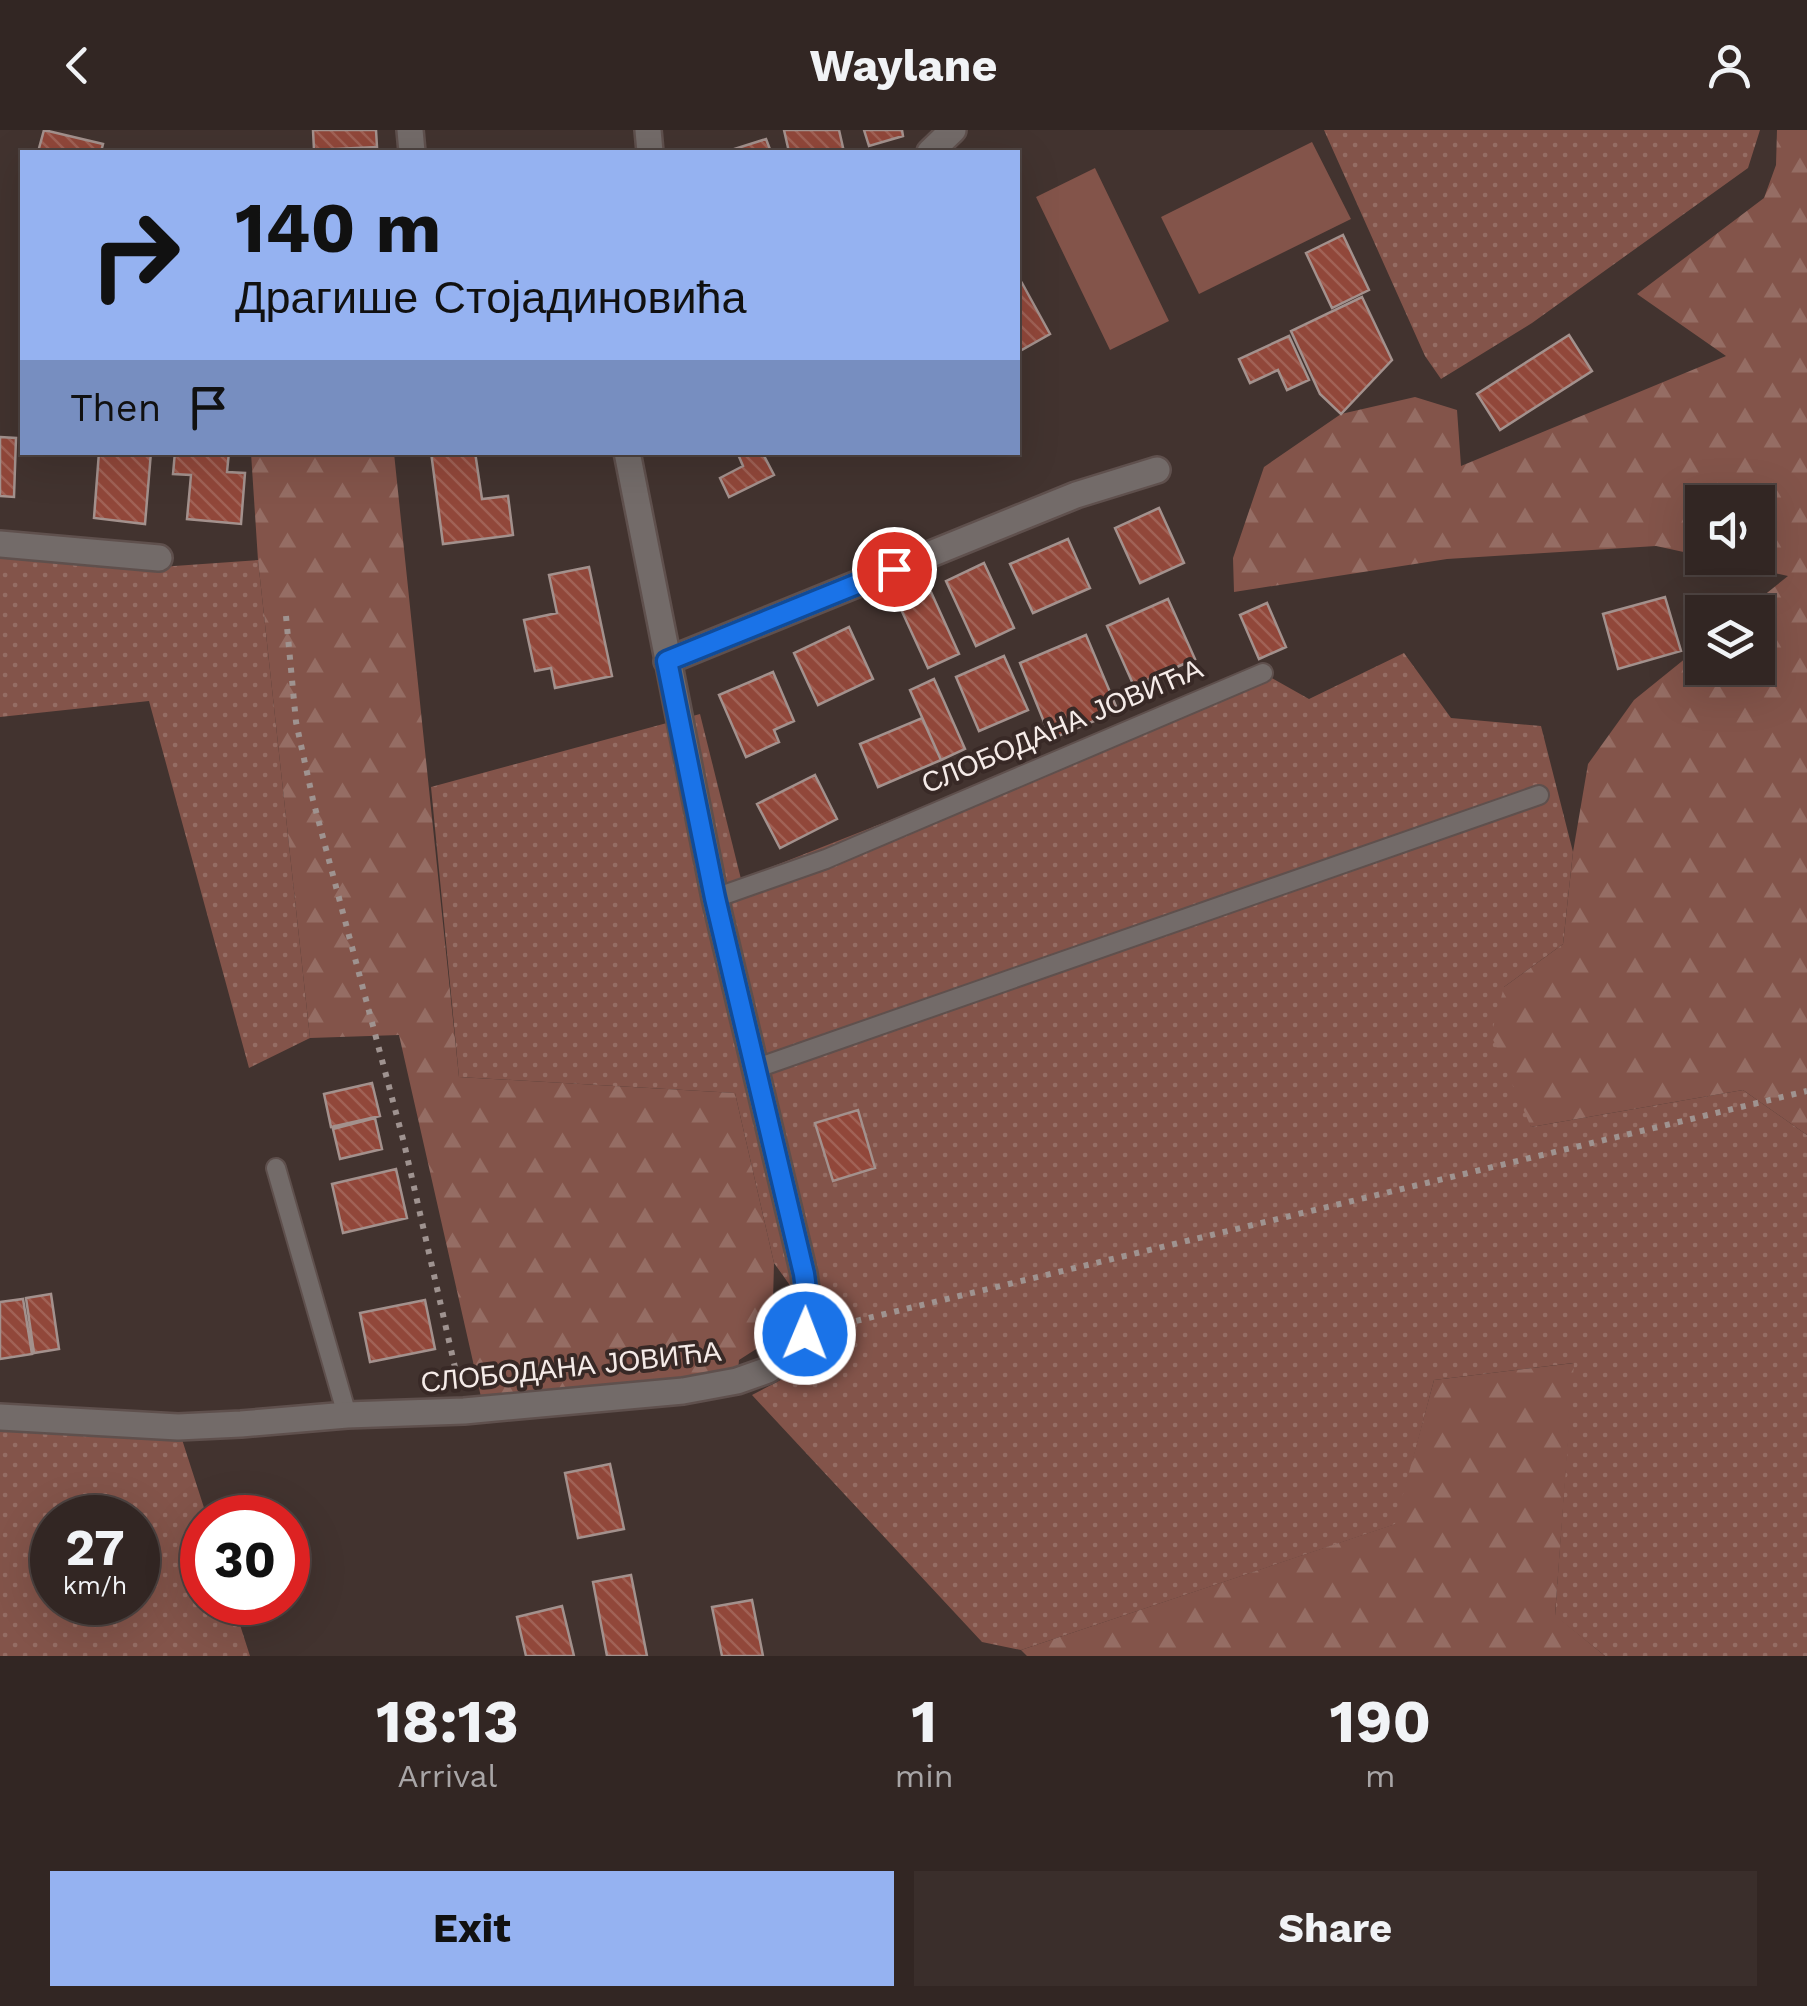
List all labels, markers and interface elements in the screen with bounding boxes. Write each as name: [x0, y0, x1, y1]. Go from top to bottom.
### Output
icon: back: [50, 38, 105, 93]
icon: person: [1702, 38, 1757, 93]
text: Waylane: [809, 39, 998, 92]
text: 140 m: [235, 187, 441, 269]
icon: right: [70, 190, 200, 320]
text: Драгише Стојадиновића: [235, 271, 747, 324]
icon: arrive: [181, 380, 236, 435]
text: Then: [70, 386, 161, 430]
map controls: [1685, 485, 1775, 685]
button: sound: [1685, 485, 1775, 575]
pin: [852, 527, 937, 612]
icon: arrive: [867, 542, 922, 597]
button: layers: [1685, 595, 1775, 685]
street label: СЛОБОДАНА ЈОВИЋА: [917, 652, 1208, 800]
position arrow: [753, 1282, 857, 1386]
street label: СЛОБОДАНА ЈОВИЋА: [419, 1335, 723, 1399]
speed limit sign: 30: [180, 1495, 310, 1625]
text: 27: [65, 1518, 125, 1577]
text: km/h: [63, 1571, 127, 1600]
text: 18:13: [376, 1686, 519, 1757]
text: 1: [911, 1686, 937, 1757]
text: 190: [1330, 1686, 1431, 1757]
text: Arrival: [397, 1757, 497, 1795]
text: min: [895, 1757, 954, 1795]
text: m: [1365, 1757, 1396, 1795]
button: Exit: [50, 1871, 894, 1986]
button: Share: [914, 1871, 1757, 1986]

